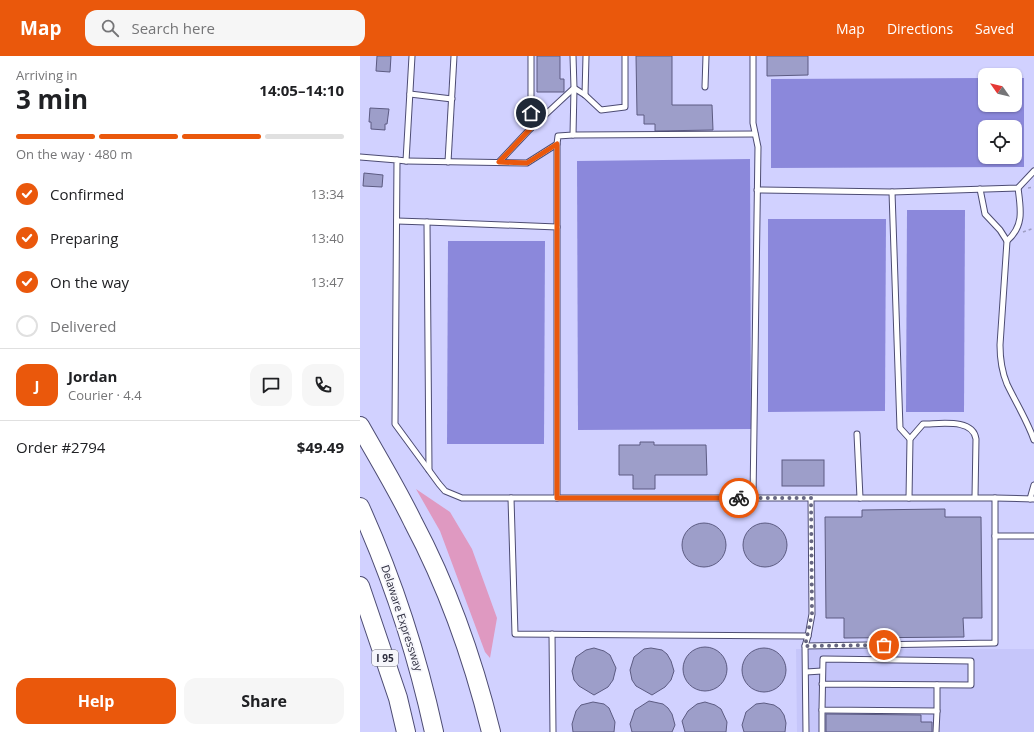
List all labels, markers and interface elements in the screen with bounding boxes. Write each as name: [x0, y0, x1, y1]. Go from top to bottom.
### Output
search box: [85, 10, 365, 46]
text: Map: [20, 15, 61, 41]
icon: search: [99, 17, 121, 39]
text: Search here: [131, 18, 215, 38]
text: Map: [836, 19, 865, 38]
text: Directions: [887, 19, 953, 38]
text: Saved: [975, 19, 1014, 38]
text: Arriving in: [16, 66, 78, 84]
north arrow: [978, 68, 1022, 112]
map controls: [978, 68, 1022, 164]
text: 14:05–14:10: [259, 80, 344, 100]
text: 3 min: [16, 81, 88, 117]
pin: [514, 96, 548, 130]
icon: home: [520, 102, 542, 124]
button: locate: [978, 120, 1022, 164]
text: On the way · 480 m: [16, 145, 132, 163]
icon: check: [16, 183, 38, 205]
text: Confirmed: [50, 184, 124, 204]
text: 13:34: [311, 185, 344, 203]
icon: check: [16, 227, 38, 249]
text: Preparing: [50, 228, 118, 248]
text: 13:40: [311, 229, 344, 247]
icon: check: [16, 271, 38, 293]
text: On the way: [50, 272, 129, 292]
text: 13:47: [311, 273, 344, 291]
text: Delivered: [50, 316, 117, 336]
button: chat: [250, 364, 292, 406]
button: phone: [302, 364, 344, 406]
text: Jordan: [68, 366, 117, 386]
text: J: [35, 375, 39, 395]
text: Courier · 4.4: [68, 386, 142, 404]
text: Order #2794: [16, 437, 105, 457]
text: $49.49: [297, 437, 344, 457]
courier: [719, 478, 759, 518]
icon: bike: [728, 487, 750, 509]
street label: Delaware Expressway: [378, 563, 427, 673]
pin: [867, 628, 901, 662]
icon: bag: [873, 634, 895, 656]
road number: I 95: [372, 650, 398, 666]
button: Help: [16, 678, 176, 724]
button: Share: [184, 678, 344, 724]

